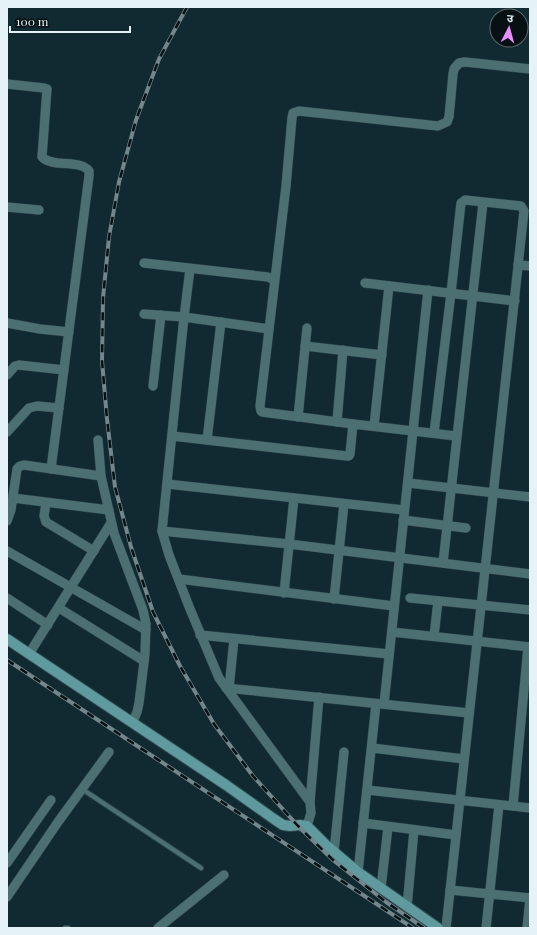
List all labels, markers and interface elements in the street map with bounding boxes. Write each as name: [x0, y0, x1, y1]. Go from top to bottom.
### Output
scale bar: [10, 8, 130, 34]
north arrow: [489, 8, 529, 48]
text: उ: [506, 10, 515, 25]
text: 100 m: [16, 13, 49, 29]

